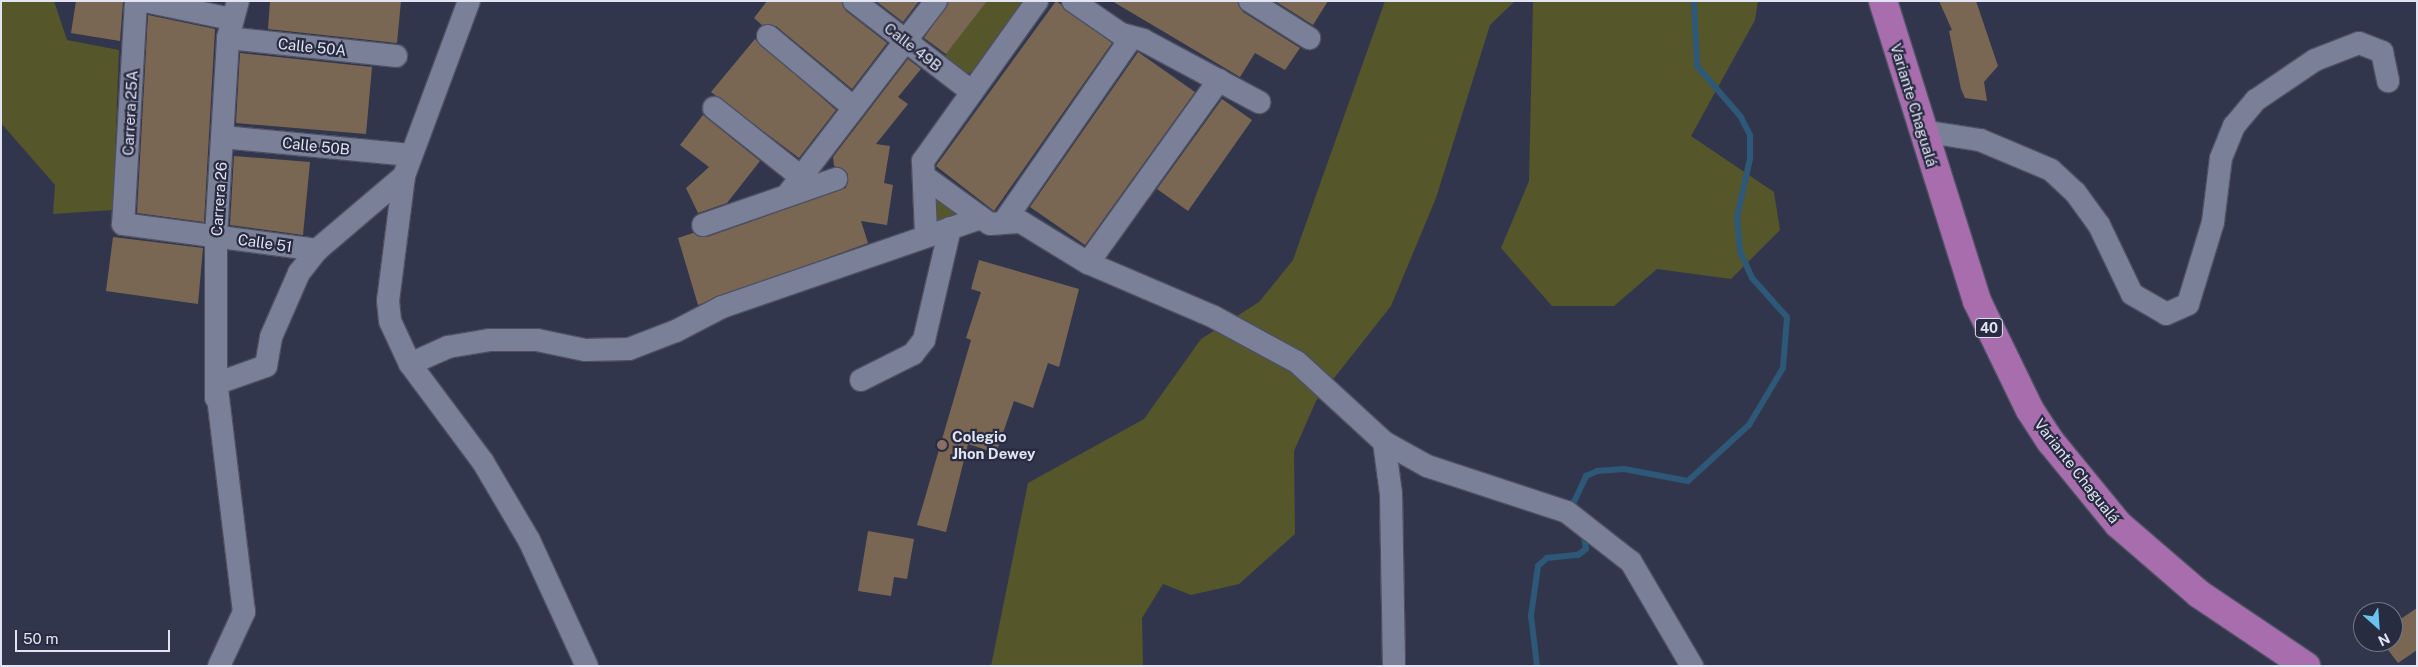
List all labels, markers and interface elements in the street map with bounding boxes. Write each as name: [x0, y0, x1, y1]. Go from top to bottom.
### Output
street label: Calle 49B: [881, 19, 945, 75]
street label: Calle 50A: [277, 34, 347, 60]
street label: Variante Chagualá: [1887, 41, 1941, 169]
street label: Carrera 25A: [119, 70, 141, 156]
street label: Calle 50B: [281, 133, 351, 159]
street label: Carrera 26: [207, 161, 231, 237]
street label: Calle 51: [237, 230, 293, 256]
road number: 40: [1974, 316, 2004, 339]
street label: Variante Chagualá: [2031, 415, 2123, 527]
place label: Colegio Jhon Dewey: [952, 427, 1036, 462]
marker: Colegio Jhon Dewey: [936, 439, 948, 451]
north arrow: [2353, 602, 2403, 652]
scale bar: [18, 620, 172, 652]
text: 50 m: [23, 630, 58, 647]
text: N: [2376, 630, 2393, 649]

